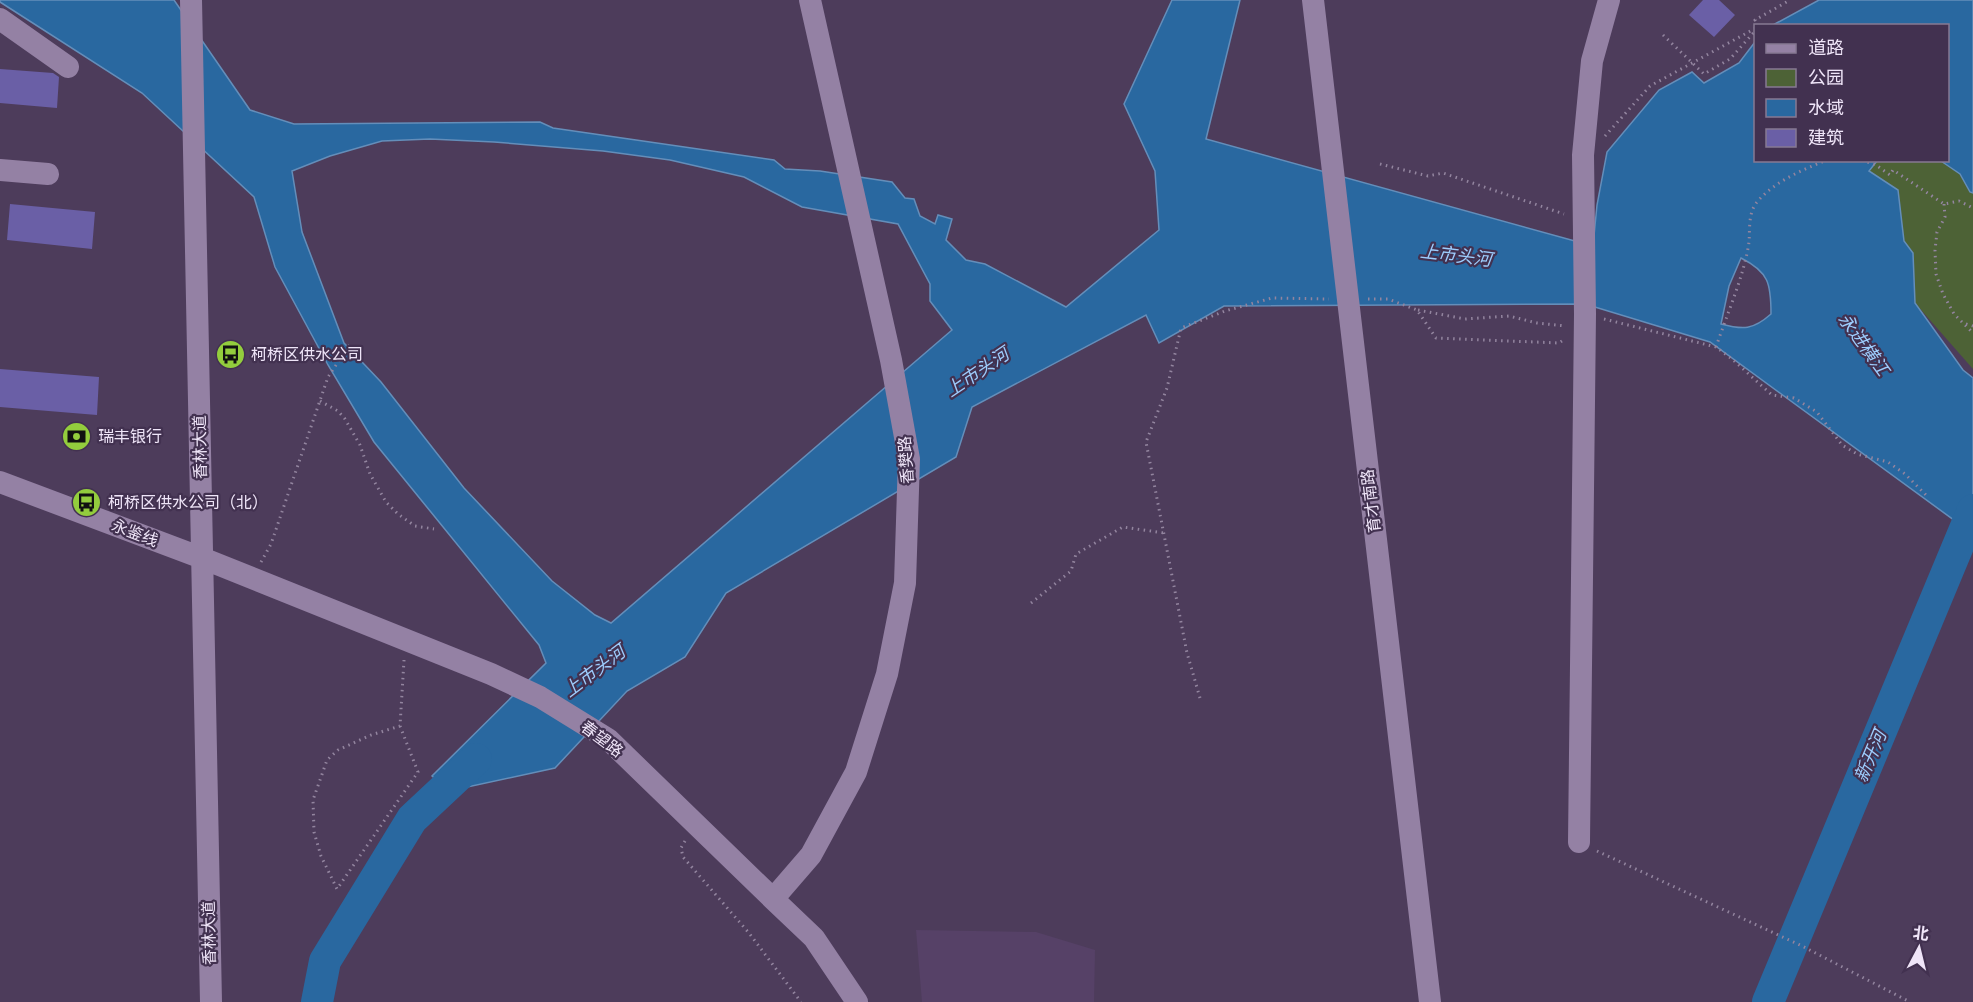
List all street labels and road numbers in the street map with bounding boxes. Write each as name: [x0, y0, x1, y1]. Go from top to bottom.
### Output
street label: 香林大道: [190, 415, 210, 479]
street label: 香樊路: [895, 435, 917, 485]
street label: 育才南路: [1358, 468, 1384, 534]
street label: 永鉴线: [109, 516, 161, 550]
street label: 春望路: [577, 717, 627, 761]
street label: 香林大道: [199, 901, 219, 965]

